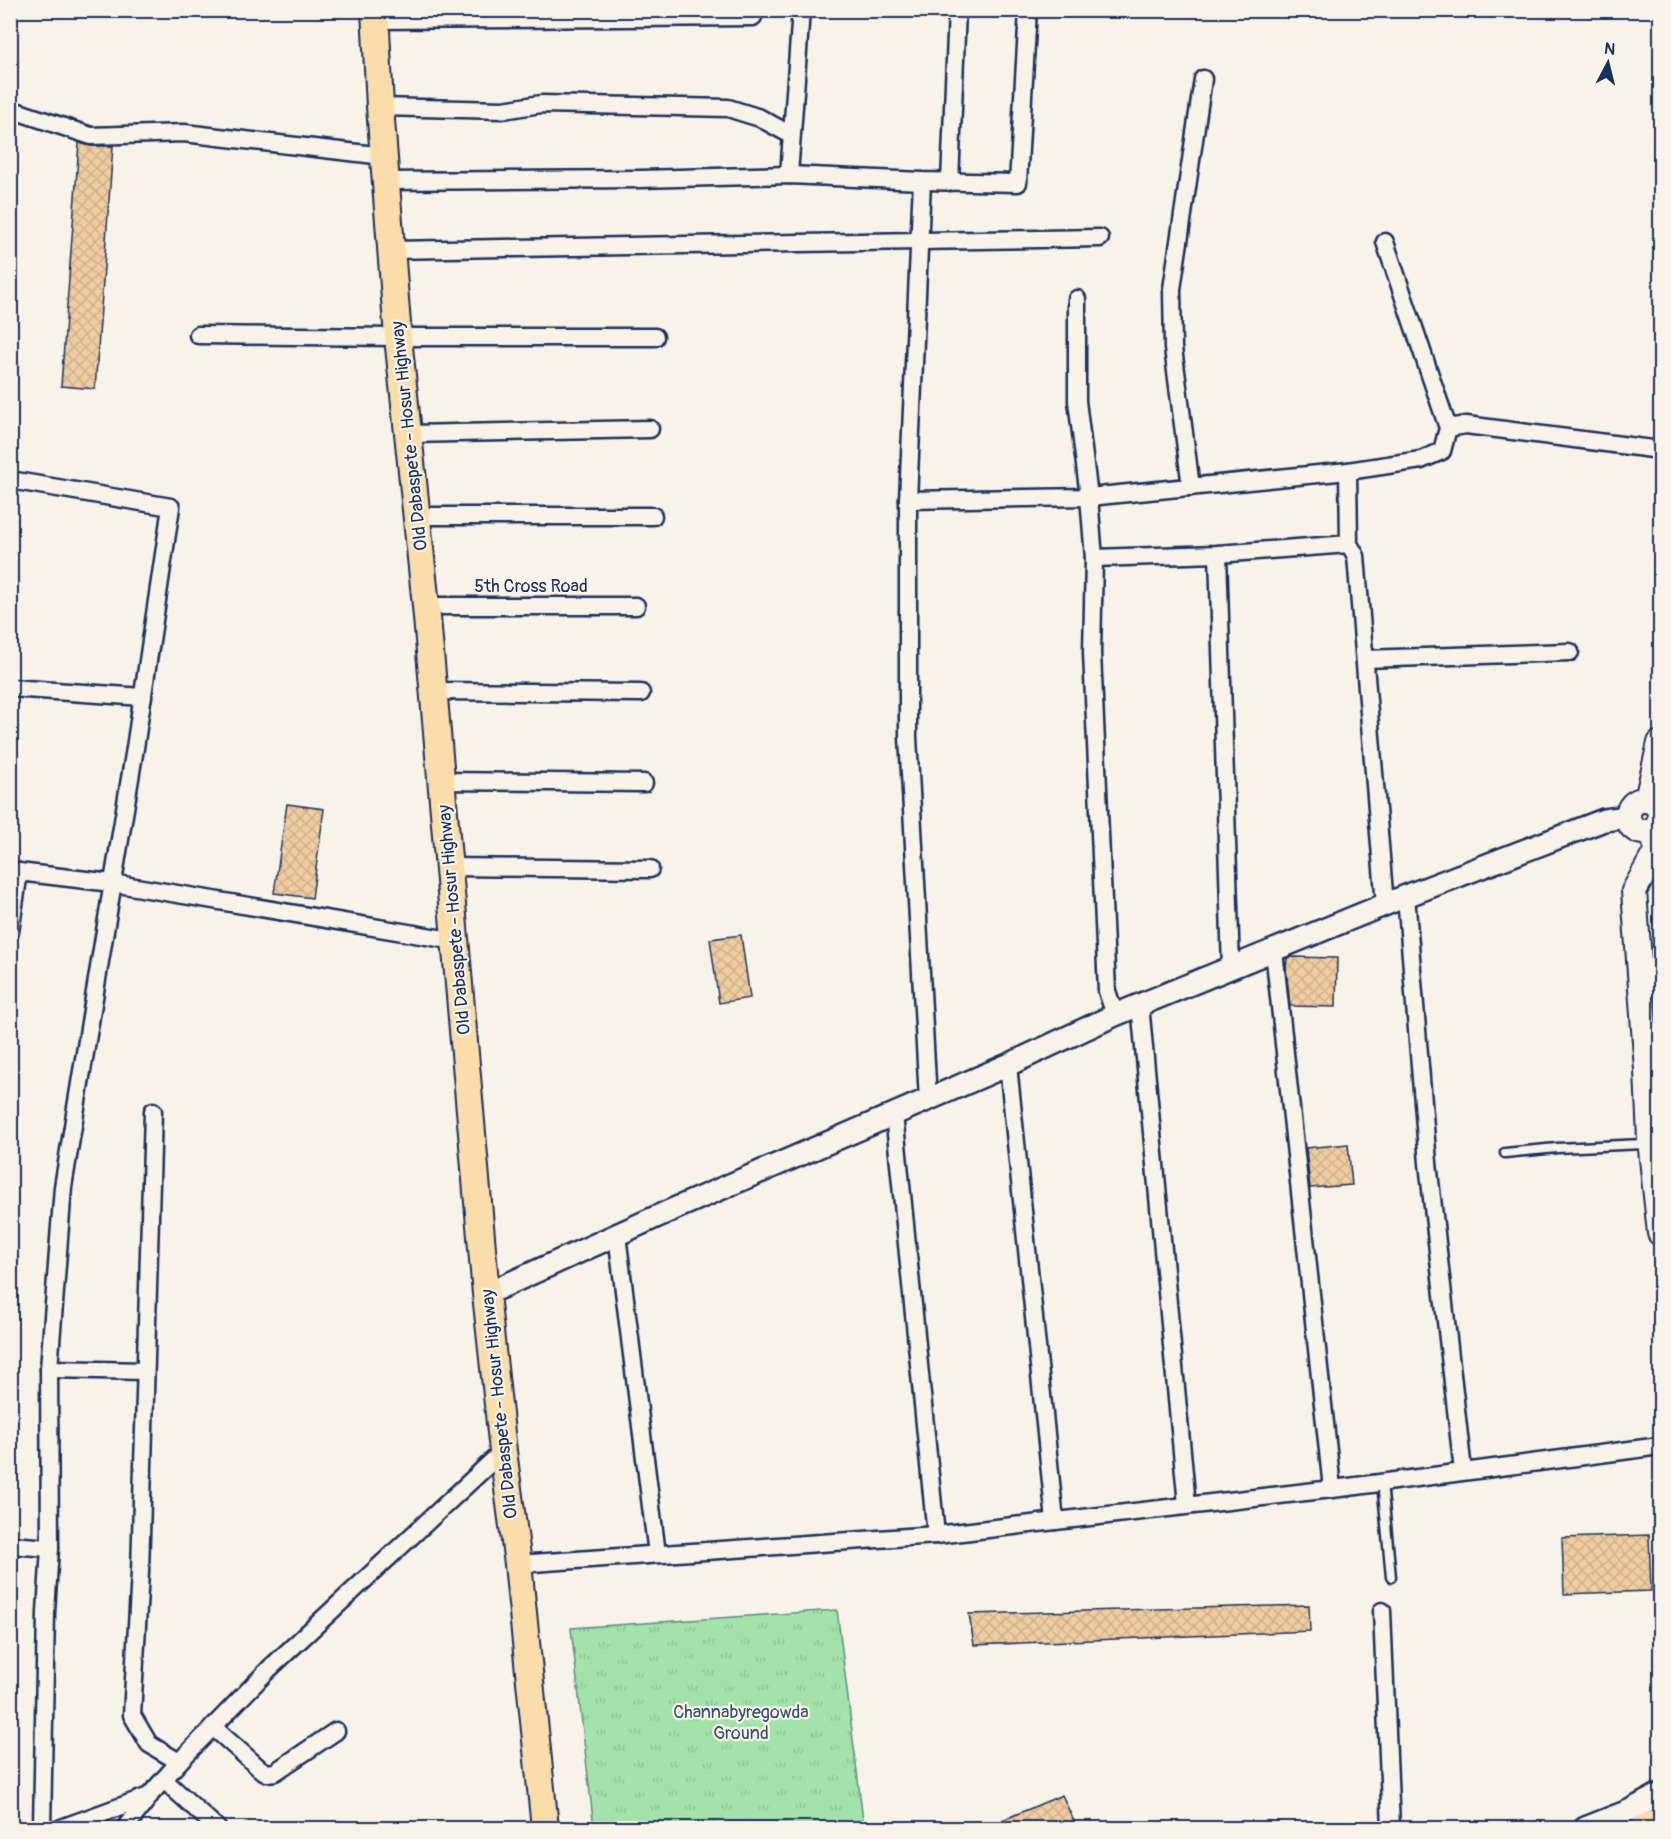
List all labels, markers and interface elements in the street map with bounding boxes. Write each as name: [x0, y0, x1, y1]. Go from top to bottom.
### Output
north arrow: [1578, 33, 1638, 93]
text: N: [1603, 39, 1616, 60]
street label: Old Dabaspete - Hosur Highway: [386, 320, 433, 552]
street label: 5th Cross Road: [474, 575, 588, 598]
street label: Old Dabaspete - Hosur Highway: [433, 804, 476, 1036]
street label: Old Dabaspete - Hosur Highway: [476, 1288, 523, 1520]
park label: Channabyregowda Ground: [673, 1701, 809, 1745]

